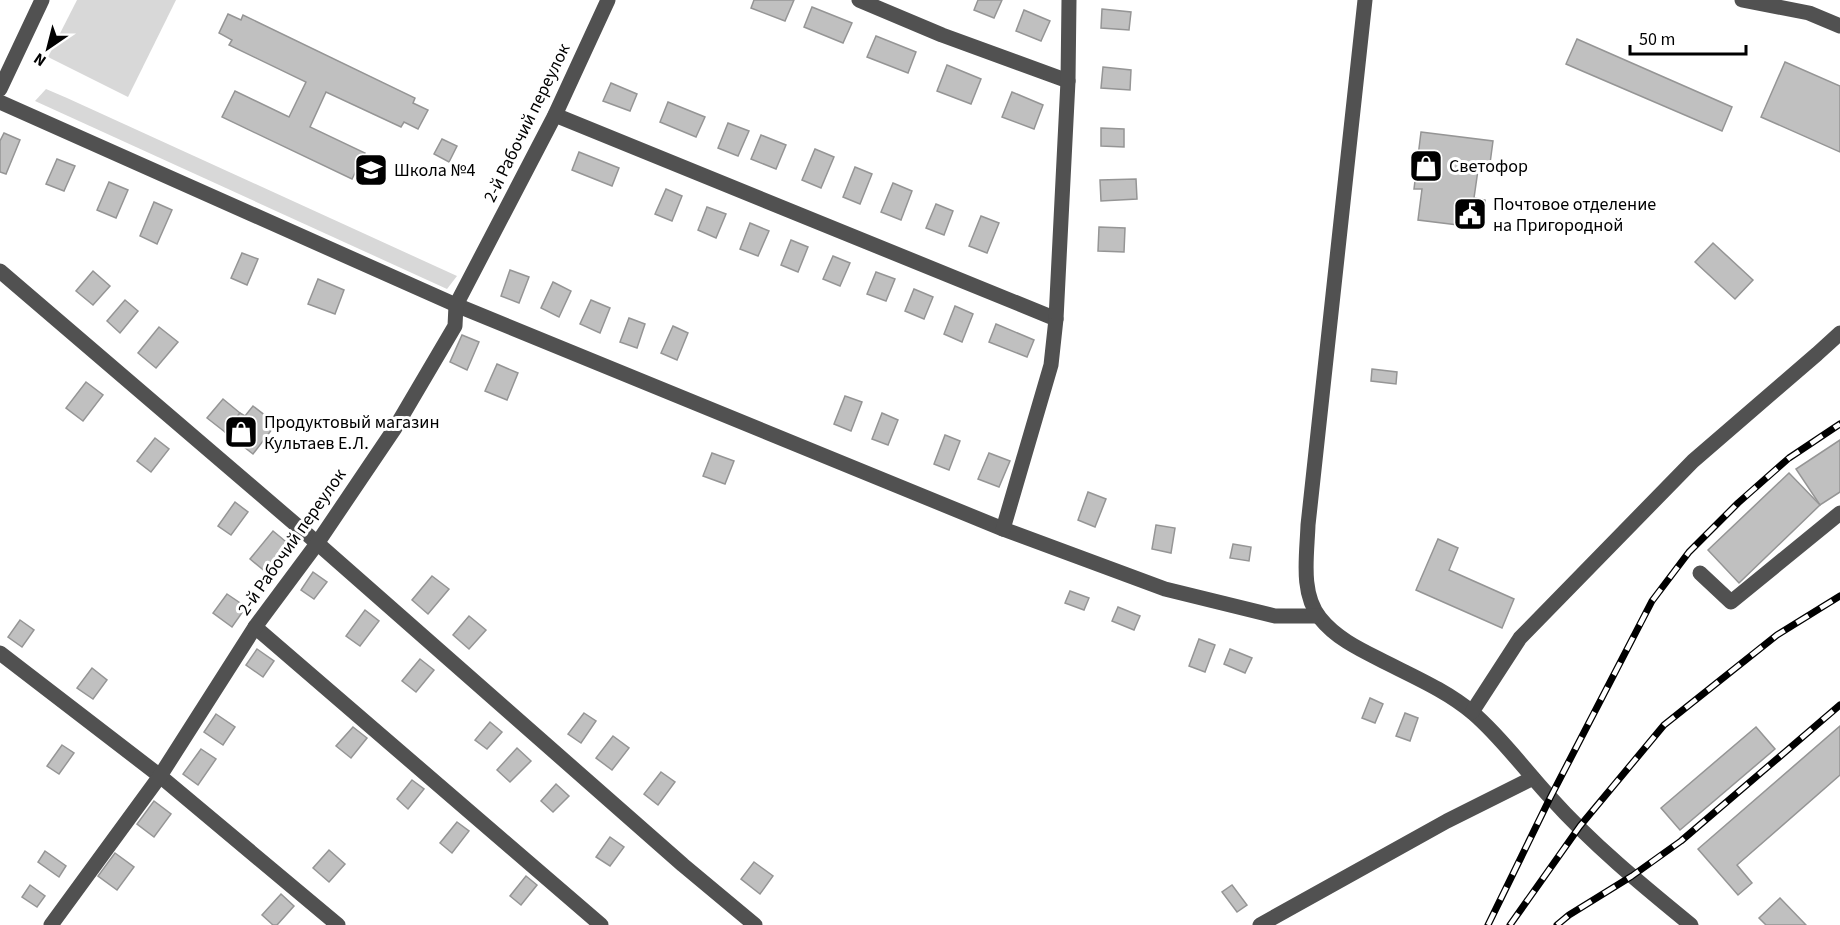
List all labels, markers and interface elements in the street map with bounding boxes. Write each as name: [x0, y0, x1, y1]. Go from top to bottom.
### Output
north arrow: [18, 18, 78, 78]
scale bar: [1630, 18, 1746, 56]
text: 50 m: [1639, 27, 1675, 52]
street label: 2-й Рабочий переулок: [478, 39, 576, 207]
text: N: [29, 47, 51, 72]
shop icon: Светофор: [1408, 148, 1444, 184]
school or university icon: Школа №4: [353, 152, 389, 188]
place label: Светофор: [1449, 154, 1528, 179]
place label: Школа №4: [394, 158, 475, 183]
place label: Почтовое отделение на Пригородной: [1493, 192, 1656, 238]
public building icon: Почтовое отделение на Пригородной: [1452, 196, 1488, 232]
place label: Продуктовый магазин Культаев Е.Л.: [264, 410, 440, 456]
shop icon: Продуктовый магазин Культаев Е.Л.: [223, 414, 259, 450]
street label: 2-й Рабочий переулок: [232, 464, 352, 620]

